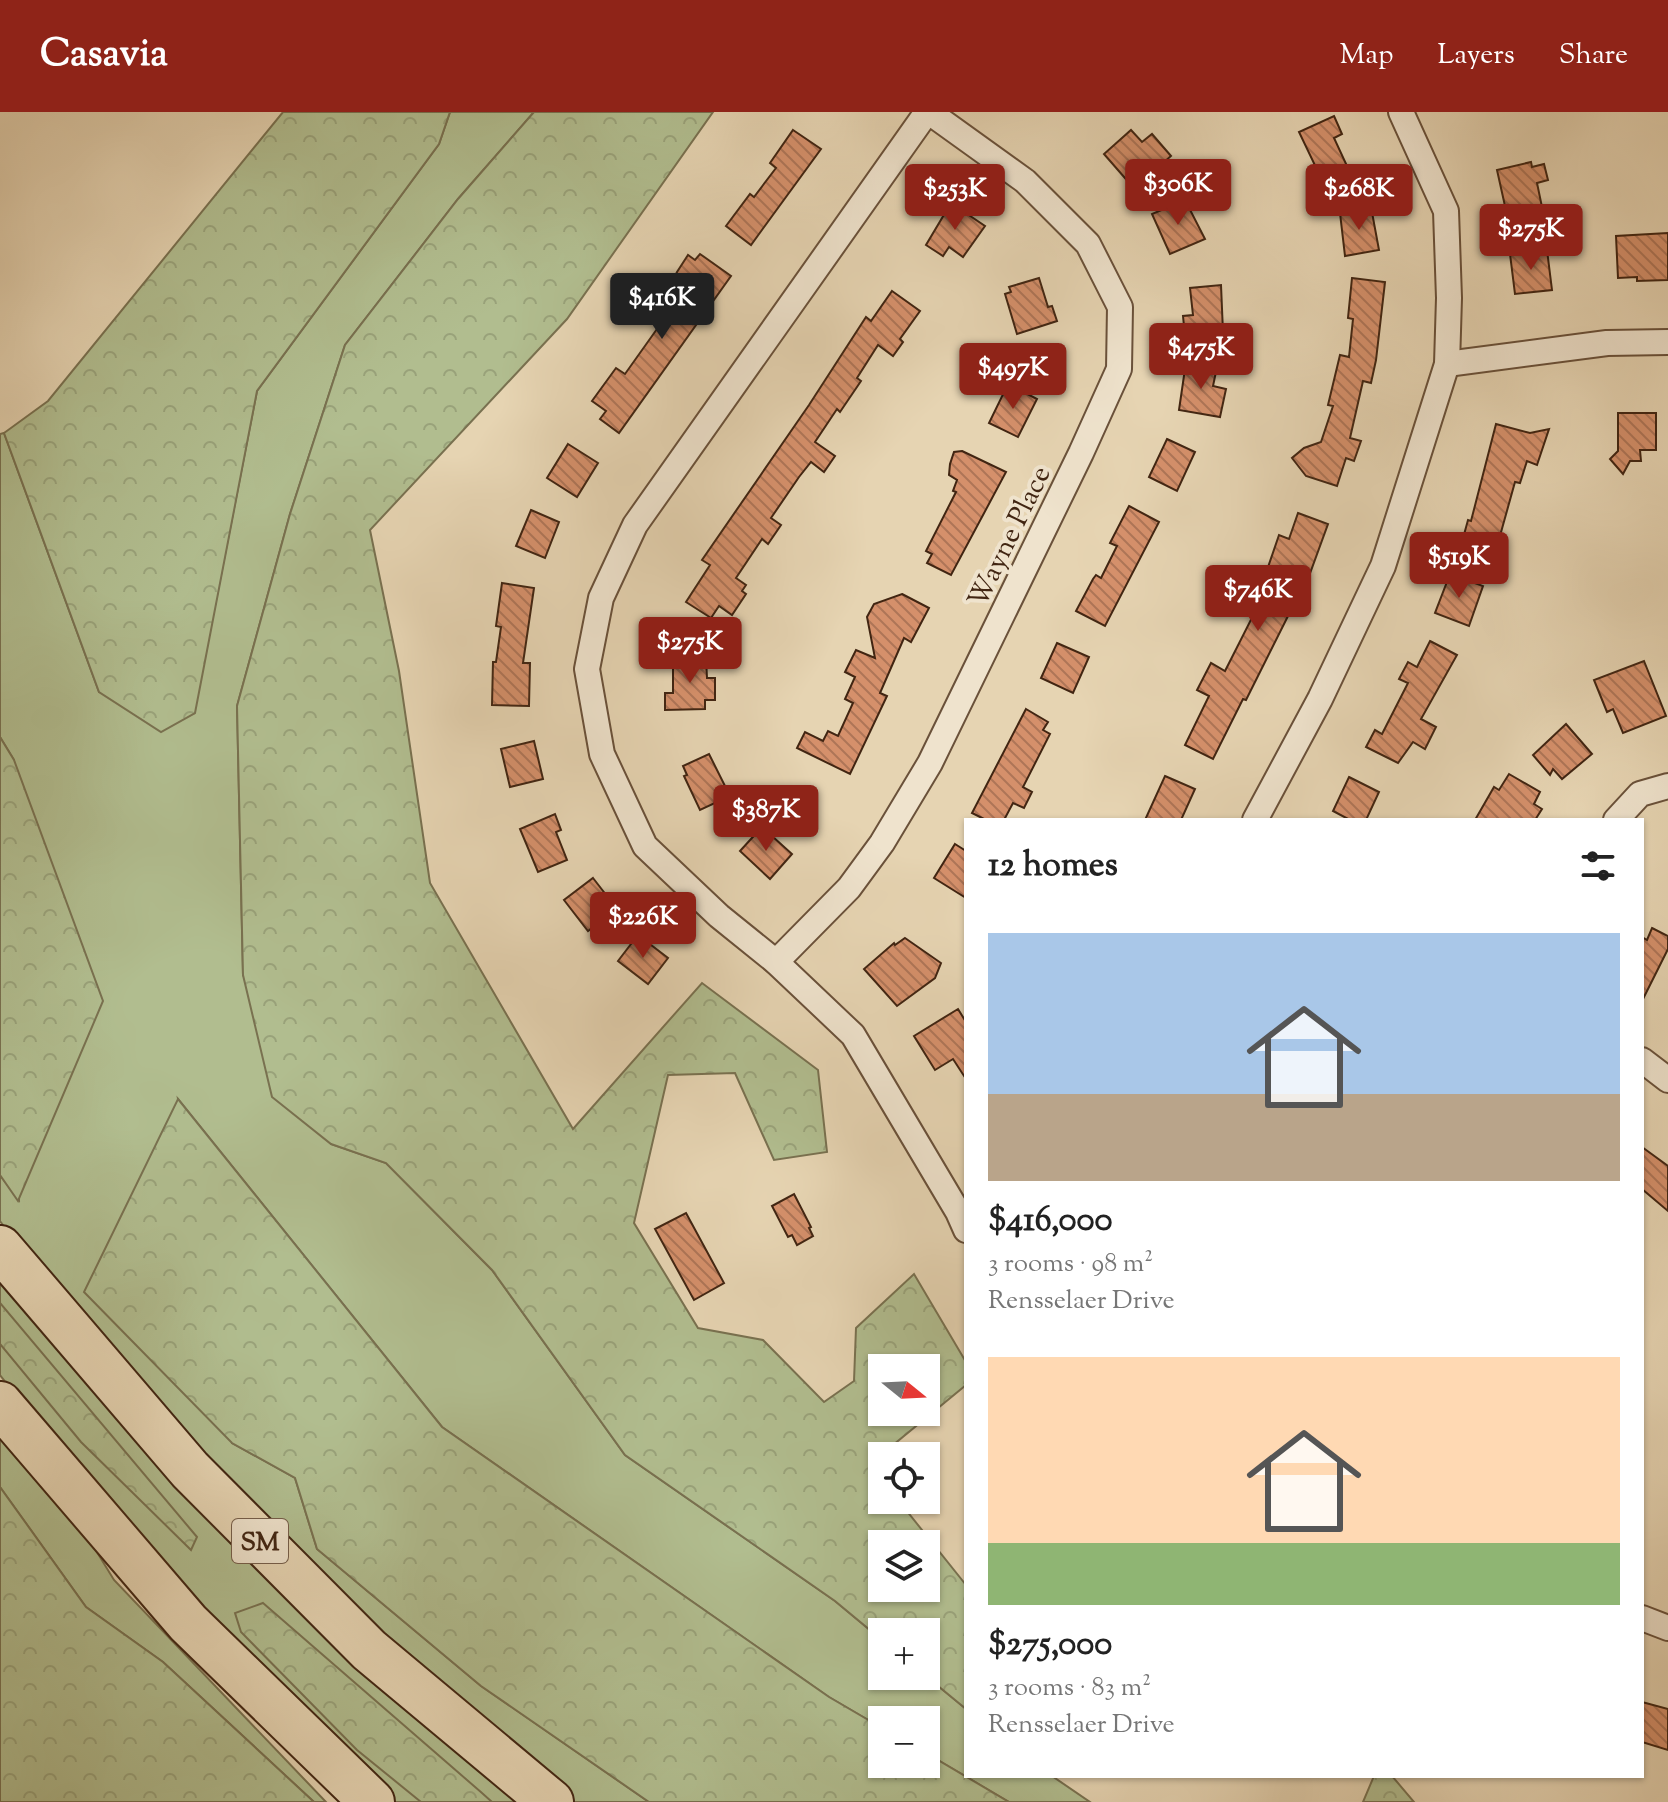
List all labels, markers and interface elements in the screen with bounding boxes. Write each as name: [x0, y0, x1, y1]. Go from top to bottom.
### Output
text: Casavia: [40, 29, 168, 83]
text: Map: [1340, 36, 1393, 76]
text: Layers: [1437, 36, 1515, 76]
text: Share: [1559, 36, 1628, 76]
pin: $306K: [1122, 159, 1234, 227]
pin: $253K: [899, 164, 1011, 232]
pin: $268K: [1303, 164, 1415, 232]
text: $306K: [1143, 166, 1213, 203]
text: $253K: [923, 171, 987, 208]
text: $268K: [1324, 171, 1394, 208]
pin: $275K: [1475, 204, 1587, 272]
text: $275K: [1498, 211, 1564, 248]
pin: $416K: [606, 273, 718, 341]
text: $416K: [628, 280, 696, 317]
pin: $475K: [1145, 323, 1257, 391]
text: $475K: [1167, 330, 1235, 367]
pin: $497K: [957, 343, 1069, 411]
text: $497K: [977, 350, 1049, 387]
street label: Wayne Place: [959, 460, 1062, 615]
pin: $519K: [1403, 532, 1515, 600]
text: $519K: [1428, 539, 1490, 576]
pin: $746K: [1202, 565, 1314, 633]
text: $746K: [1223, 572, 1293, 609]
pin: $275K: [634, 617, 746, 685]
text: $275K: [657, 624, 723, 661]
pin: $387K: [710, 785, 822, 853]
text: $387K: [731, 792, 801, 829]
text: 12 homes: [988, 842, 1118, 891]
icon: filters: [1576, 844, 1620, 888]
pin: $226K: [587, 892, 699, 960]
text: $226K: [608, 899, 678, 936]
icon: home: [1232, 985, 1376, 1129]
text: $416,000: [988, 1197, 1113, 1246]
text: 3 rooms · 98 m²: [988, 1246, 1153, 1283]
text: Rensselaer Drive: [988, 1283, 1175, 1320]
north arrow: [868, 1354, 940, 1426]
map controls: [868, 1354, 940, 1778]
icon: home: [1232, 1409, 1376, 1553]
button: locate: [868, 1442, 940, 1514]
road number: SM: [232, 1519, 288, 1563]
button: layers: [868, 1530, 940, 1602]
button: +: [868, 1618, 940, 1690]
text: $275,000: [988, 1621, 1112, 1670]
text: 3 rooms · 83 m²: [988, 1670, 1151, 1707]
button: −: [868, 1706, 940, 1778]
text: Rensselaer Drive: [988, 1707, 1175, 1744]

